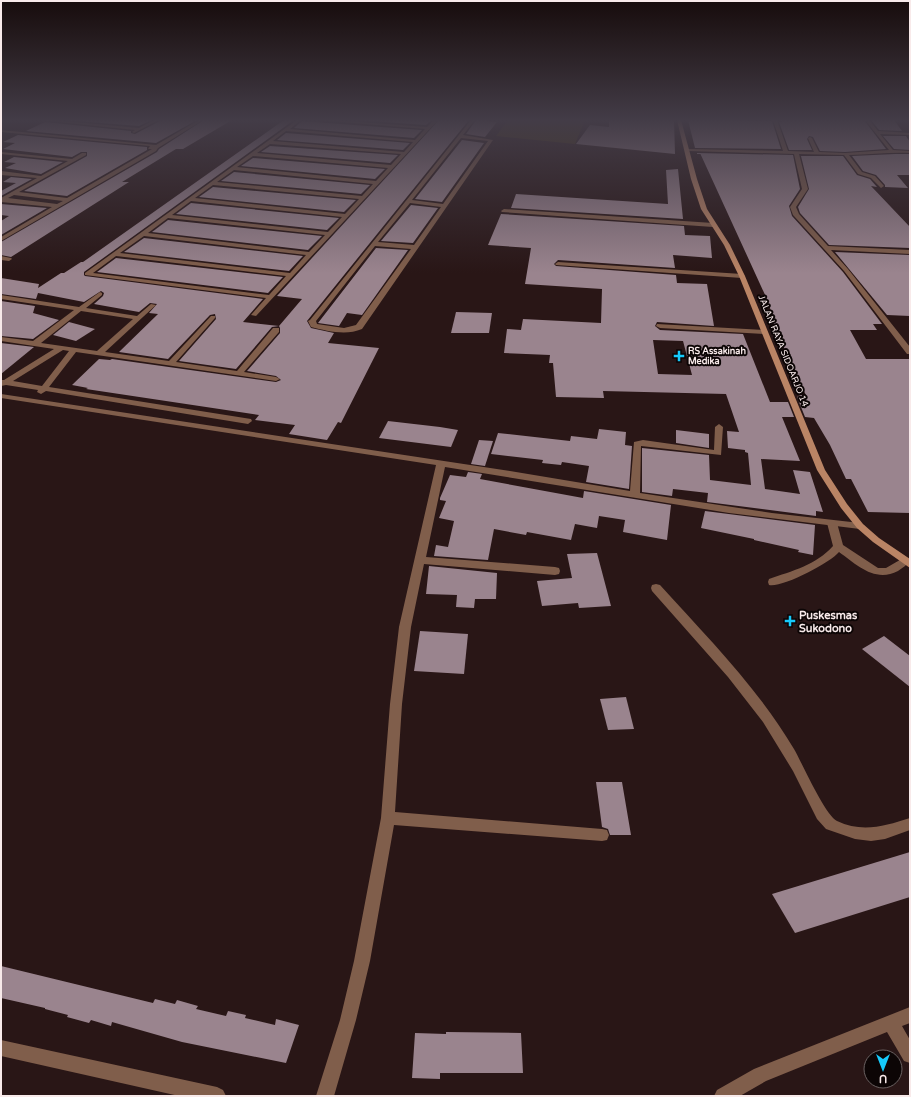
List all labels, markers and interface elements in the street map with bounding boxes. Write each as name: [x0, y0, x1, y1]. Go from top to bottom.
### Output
street label: JALAN RAYA SIDOARJO 14: [756, 294, 811, 409]
place label: RS Assakinah Medika: [688, 346, 746, 367]
marker: RS Assakinah Medika: [673, 350, 685, 362]
place label: Puskesmas Sukodono: [799, 609, 858, 635]
marker: Puskesmas Sukodono: [784, 615, 796, 627]
north arrow: [863, 1049, 903, 1089]
text: U: [879, 1072, 887, 1085]

